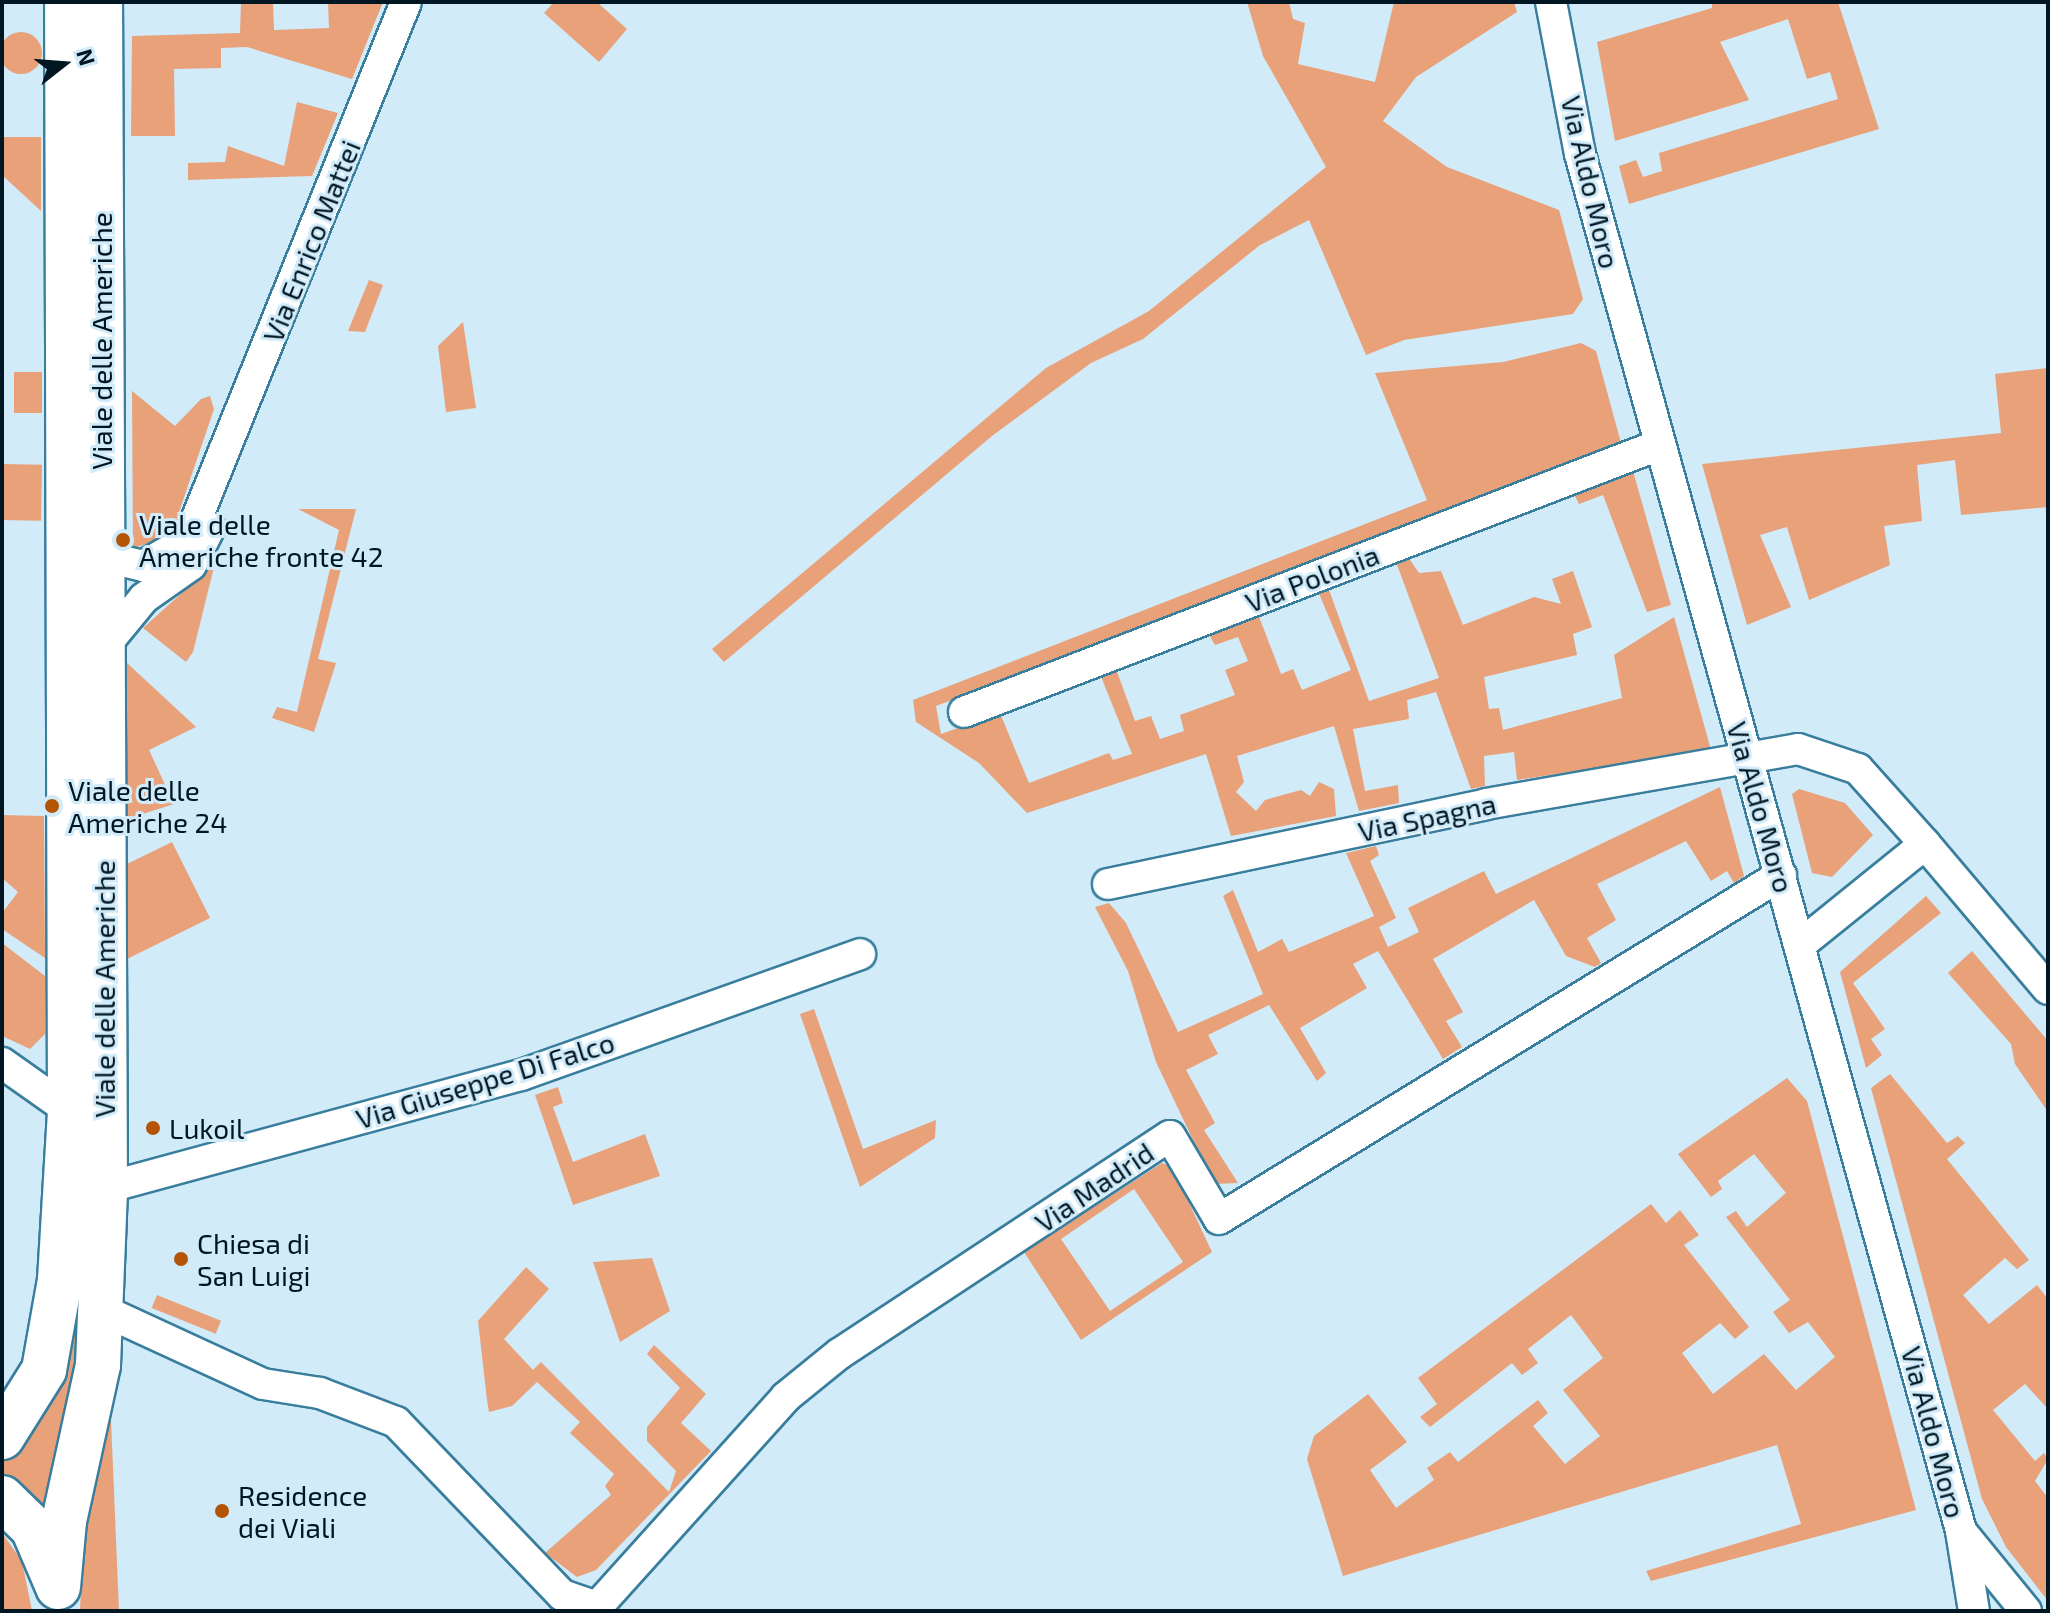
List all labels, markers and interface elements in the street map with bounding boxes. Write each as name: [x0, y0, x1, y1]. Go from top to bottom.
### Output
north arrow: [24, 24, 104, 104]
text: N: [72, 46, 102, 68]
street label: Via Aldo Moro: [1555, 92, 1627, 272]
street label: Via Enrico Mattei: [255, 135, 367, 347]
street label: Viale delle Americhe: [84, 212, 118, 470]
place label: Viale delle Americhe fronte 42: [139, 507, 384, 573]
marker: Viale delle Americhe fronte 42: [114, 531, 132, 549]
street label: Via Polonia: [1240, 537, 1384, 619]
street label: Via Aldo Moro: [1720, 717, 1802, 897]
place label: Viale delle Americhe 24: [68, 773, 227, 839]
street label: Via Spagna: [1355, 786, 1499, 848]
marker: Viale delle Americhe 24: [43, 797, 61, 815]
street label: Viale delle Americhe: [87, 860, 121, 1118]
street label: Via Giuseppe Di Falco: [352, 1025, 618, 1135]
place label: Lukoil: [169, 1111, 244, 1145]
marker: Lukoil: [144, 1119, 162, 1137]
street label: Via Madrid: [1028, 1135, 1160, 1239]
place label: Chiesa di San Luigi: [197, 1226, 310, 1292]
marker: Chiesa di San Luigi: [172, 1250, 190, 1268]
street label: Via Aldo Moro: [1895, 1342, 1973, 1522]
place label: Residence dei Viali: [238, 1478, 367, 1544]
marker: Residence dei Viali: [213, 1502, 231, 1520]

